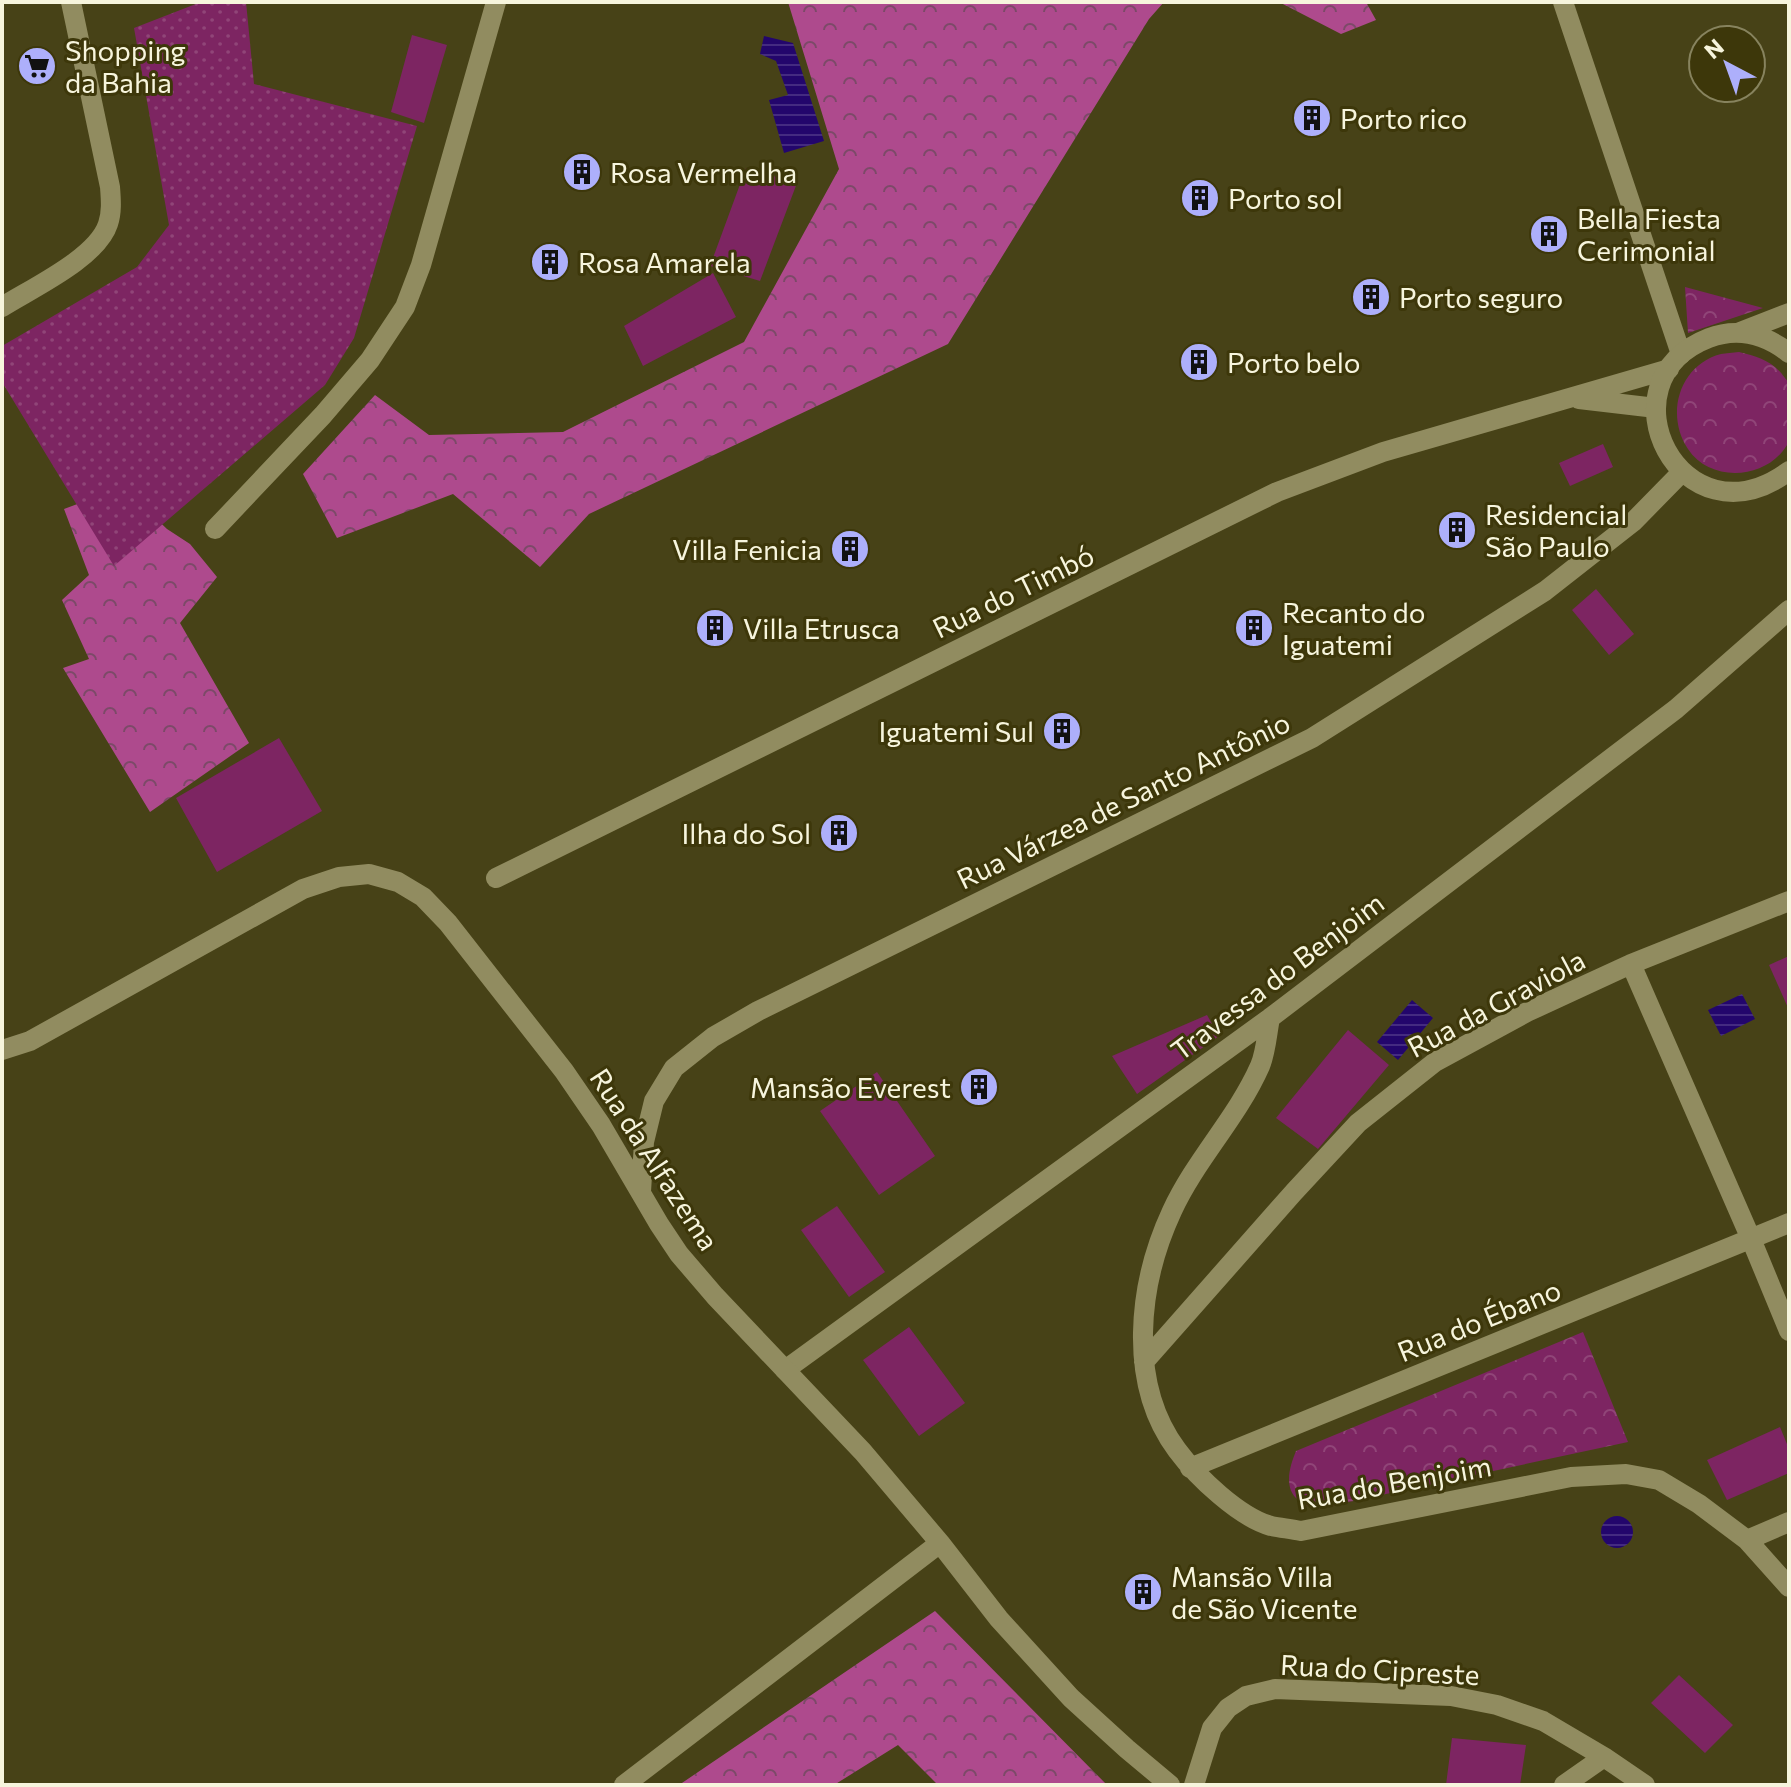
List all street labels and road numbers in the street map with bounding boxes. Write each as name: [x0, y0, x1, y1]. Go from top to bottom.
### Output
street label: Rua do Timbó: [927, 537, 1099, 645]
street label: Rua Várzea de Santo Antônio: [951, 704, 1295, 896]
street label: Travessa do Benjoim: [1164, 885, 1390, 1067]
street label: Rua da Graviola: [1401, 942, 1591, 1064]
street label: Rua da Alfazema: [584, 1062, 726, 1256]
street label: Rua do Ébano: [1392, 1272, 1566, 1368]
street label: Rua do Benjoim: [1294, 1448, 1494, 1516]
street label: Rua do Cipreste: [1279, 1647, 1481, 1691]

